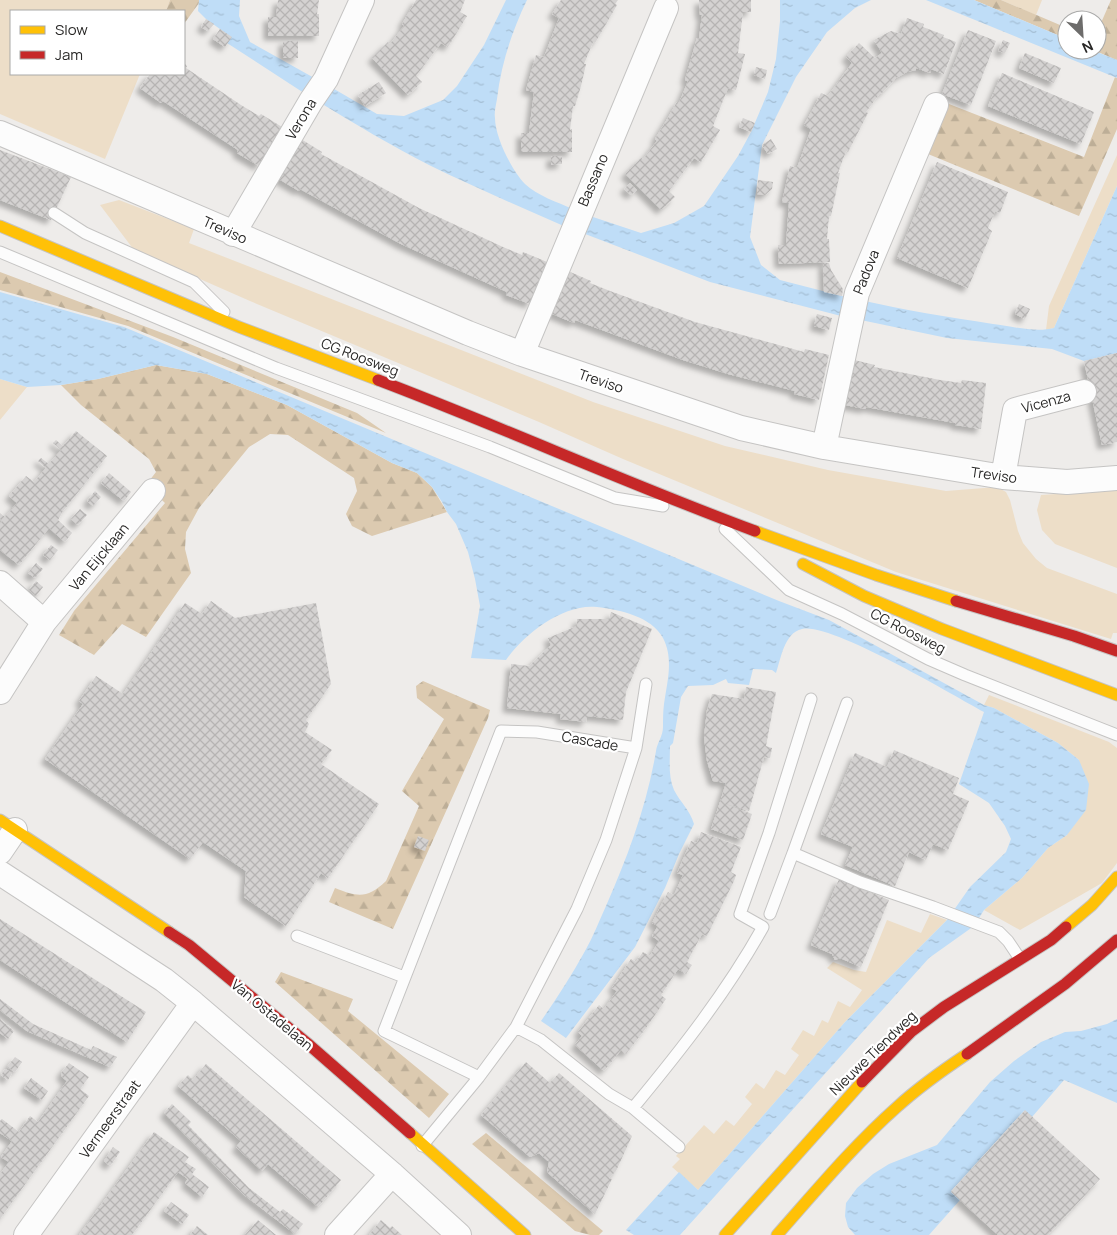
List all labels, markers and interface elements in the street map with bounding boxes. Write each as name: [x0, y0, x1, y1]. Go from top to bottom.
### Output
legend: [10, 10, 185, 75]
north arrow: [1057, 10, 1107, 60]
text: Slow: [55, 19, 88, 40]
text: N: [1079, 36, 1096, 58]
text: Jam: [55, 44, 83, 65]
street label: Verona: [281, 95, 320, 143]
street label: Bassano: [573, 151, 612, 209]
street label: Treviso: [200, 211, 250, 248]
street label: Padova: [848, 247, 883, 297]
street label: CG Roosweg: [318, 333, 402, 380]
street label: Treviso: [576, 364, 626, 397]
street label: Vicenza: [1019, 386, 1073, 417]
street label: Treviso: [970, 462, 1018, 487]
street label: Van Eijcklaan: [65, 519, 133, 595]
street label: CG Roosweg: [867, 603, 949, 658]
street label: Cascade: [560, 726, 620, 755]
street label: Van Ostadelaan: [227, 975, 317, 1054]
street label: Nieuwe Tiendweg: [825, 1006, 920, 1099]
street label: Vermeerstraat: [75, 1075, 145, 1162]

